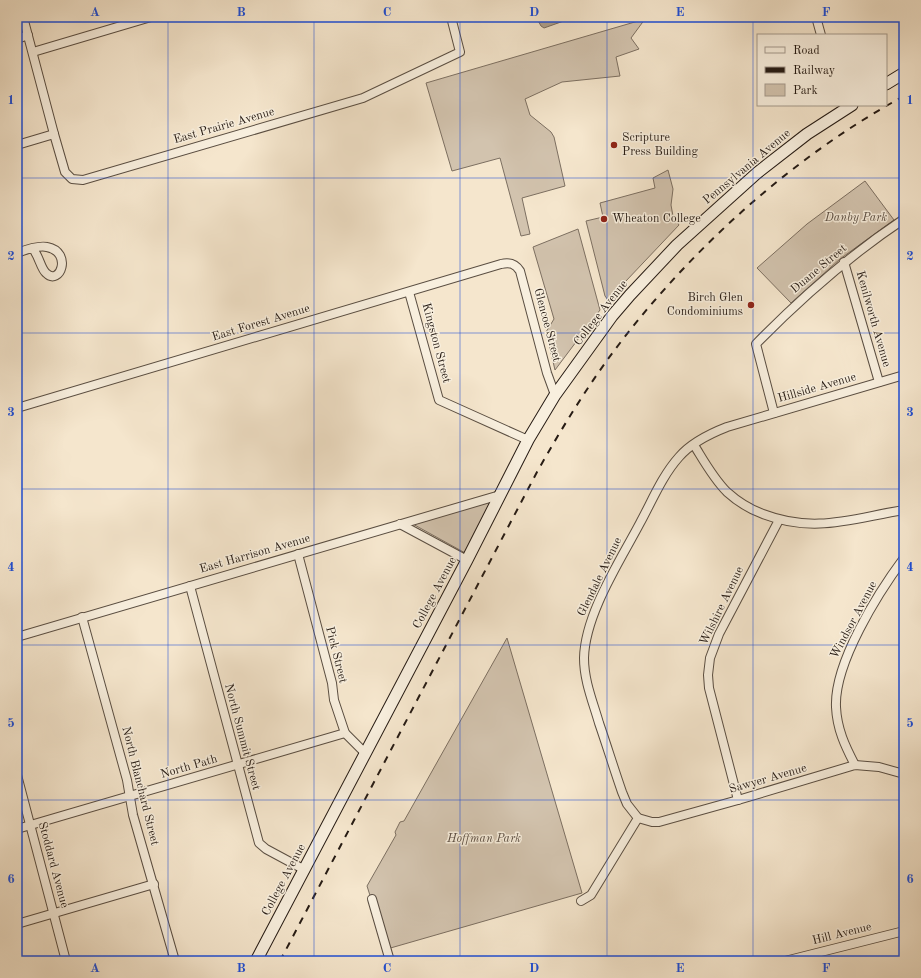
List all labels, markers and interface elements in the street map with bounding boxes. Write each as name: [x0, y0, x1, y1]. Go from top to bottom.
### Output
text: A: [90, 6, 100, 19]
text: B: [236, 6, 246, 19]
text: C: [383, 6, 391, 19]
text: D: [529, 6, 539, 19]
text: E: [676, 6, 685, 19]
text: F: [822, 6, 831, 19]
legend: [757, 34, 887, 106]
text: Road: [793, 45, 820, 57]
text: Railway: [793, 65, 836, 77]
text: Park: [793, 85, 818, 97]
text: 1: [7, 94, 15, 107]
text: 1: [906, 94, 914, 107]
street label: East Prairie Avenue: [172, 106, 276, 146]
street label: Pennsylvania Avenue: [701, 127, 793, 207]
place label: Scripture Press Building: [622, 132, 699, 158]
marker: Scripture Press Building: [609, 140, 619, 150]
park label: Danby Park: [824, 212, 887, 224]
place label: Wheaton College: [612, 213, 701, 225]
marker: Wheaton College: [599, 214, 609, 224]
street label: Duane Street: [789, 242, 849, 296]
text: 2: [7, 250, 15, 263]
text: 2: [906, 250, 914, 263]
street label: Kenilworth Avenue: [854, 270, 893, 369]
street label: College Avenue: [572, 278, 630, 348]
street label: Glencoe Street: [531, 287, 563, 363]
place label: Birch Glen Condominiums: [667, 292, 744, 318]
marker: Birch Glen Condominiums: [746, 300, 756, 310]
street label: East Forest Avenue: [211, 302, 312, 344]
street label: Kingston Street: [420, 302, 452, 384]
street label: Hillside Avenue: [776, 371, 858, 405]
text: 3: [7, 406, 15, 419]
text: 3: [906, 406, 914, 419]
street label: East Harrison Avenue: [198, 532, 312, 576]
street label: Glendale Avenue: [576, 535, 625, 618]
street label: College Avenue: [411, 555, 459, 631]
text: 4: [7, 561, 15, 574]
text: 4: [906, 561, 914, 574]
street label: Wilshire Avenue: [698, 564, 746, 647]
street label: Windsor Avenue: [829, 579, 880, 661]
street label: Pick Street: [323, 625, 349, 685]
street label: North Summit Street: [222, 682, 262, 792]
text: 5: [7, 717, 15, 730]
text: 5: [906, 717, 914, 730]
street label: North Blanchard Street: [119, 725, 161, 847]
street label: North Path: [159, 753, 219, 781]
street label: Sawyer Avenue: [728, 762, 809, 796]
street label: Stoddard Avenue: [36, 821, 70, 910]
park label: Hoffman Park: [446, 833, 521, 845]
street label: College Avenue: [260, 842, 308, 918]
text: 6: [7, 873, 15, 886]
text: 6: [906, 873, 914, 886]
street label: Hill Avenue: [811, 921, 873, 947]
text: A: [90, 962, 100, 975]
text: B: [236, 962, 246, 975]
text: C: [383, 962, 391, 975]
text: D: [529, 962, 539, 975]
text: E: [676, 962, 685, 975]
text: F: [822, 962, 831, 975]

